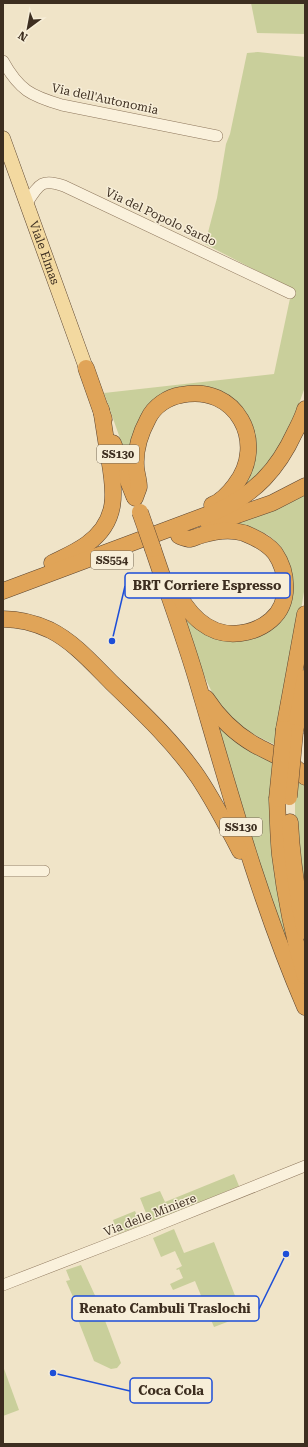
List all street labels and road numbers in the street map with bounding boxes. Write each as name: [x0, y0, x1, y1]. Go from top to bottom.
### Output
street label: Via dell'Autonomia: [50, 81, 160, 117]
street label: Via del Popolo Sardo: [103, 185, 219, 249]
street label: Viale Elmas: [27, 219, 62, 287]
road number: SS130: [97, 445, 139, 463]
road number: SS554: [91, 551, 133, 569]
road number: SS130: [220, 818, 262, 836]
street label: Via delle Miniere: [102, 1191, 199, 1239]

